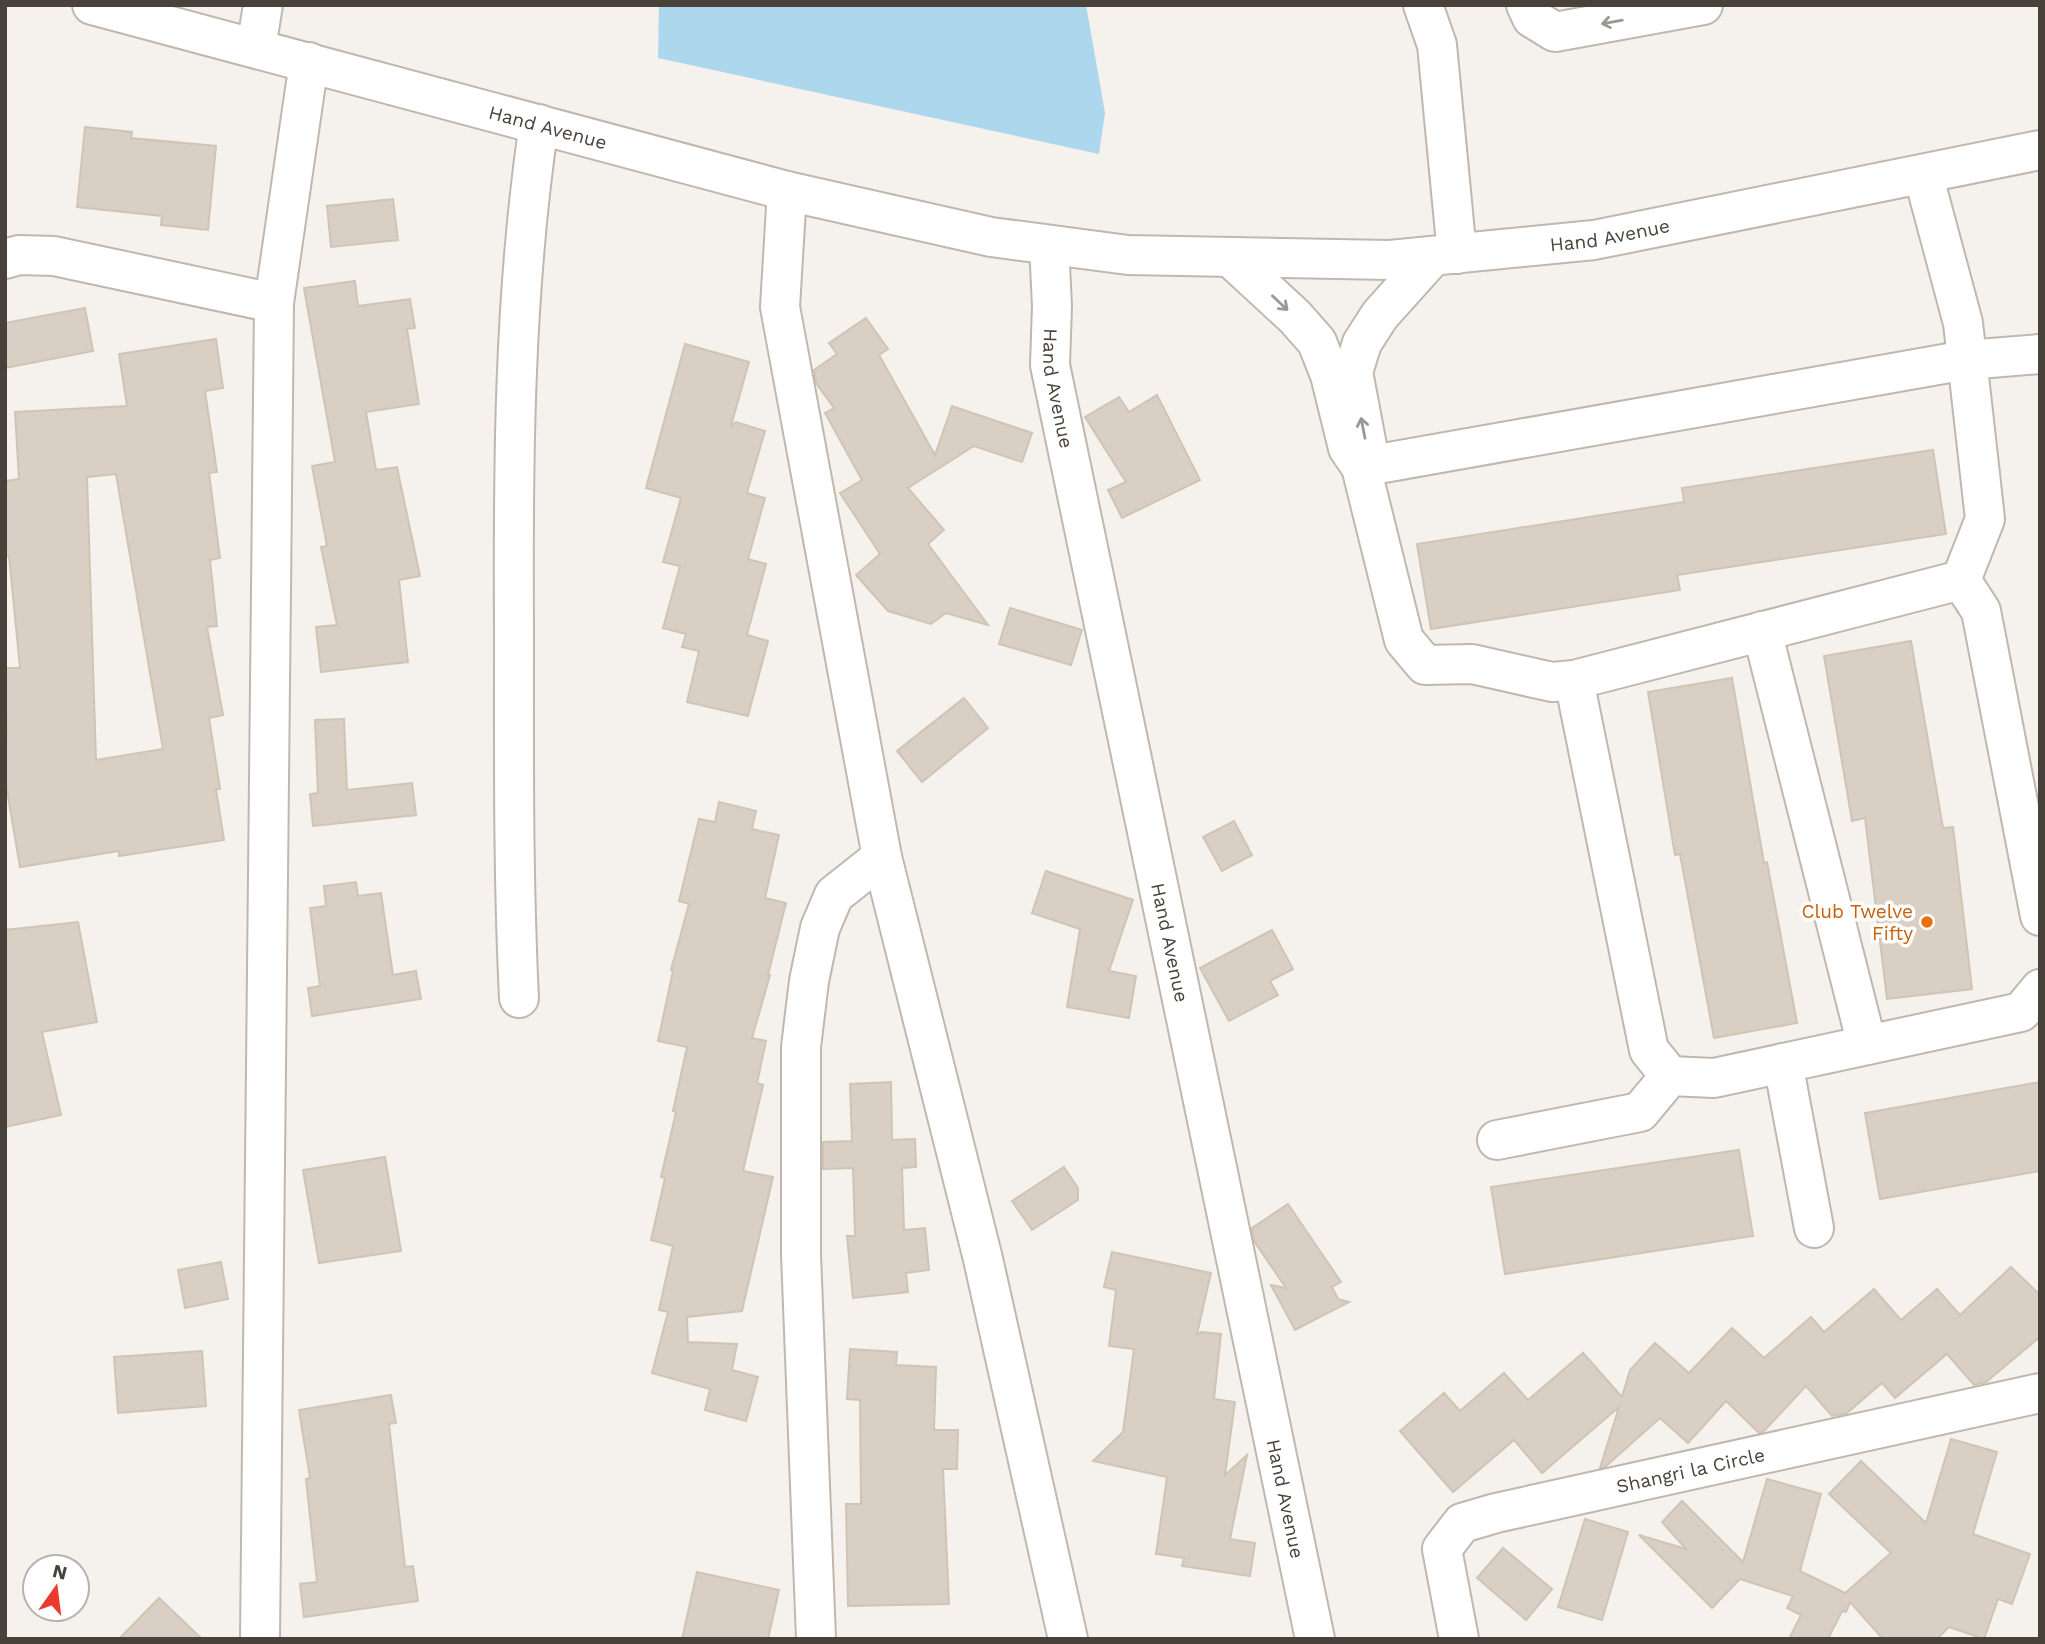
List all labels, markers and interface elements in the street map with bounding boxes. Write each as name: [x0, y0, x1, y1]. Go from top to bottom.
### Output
one-way arrow: [1601, 16, 1624, 29]
street label: Hand Avenue: [486, 101, 609, 154]
street label: Hand Avenue: [1549, 214, 1672, 256]
one-way arrow: [1271, 295, 1289, 311]
street label: Hand Avenue: [1038, 328, 1078, 450]
one-way arrow: [1356, 417, 1370, 440]
street label: Hand Avenue: [1146, 881, 1193, 1004]
place label: Club Twelve Fifty: [1801, 900, 1913, 945]
marker: Club Twelve Fifty: [1919, 914, 1935, 930]
street label: Hand Avenue: [1262, 1437, 1309, 1560]
street label: Shangri la Circle: [1614, 1443, 1767, 1498]
north arrow: [21, 1553, 91, 1623]
text: N: [50, 1559, 70, 1585]

